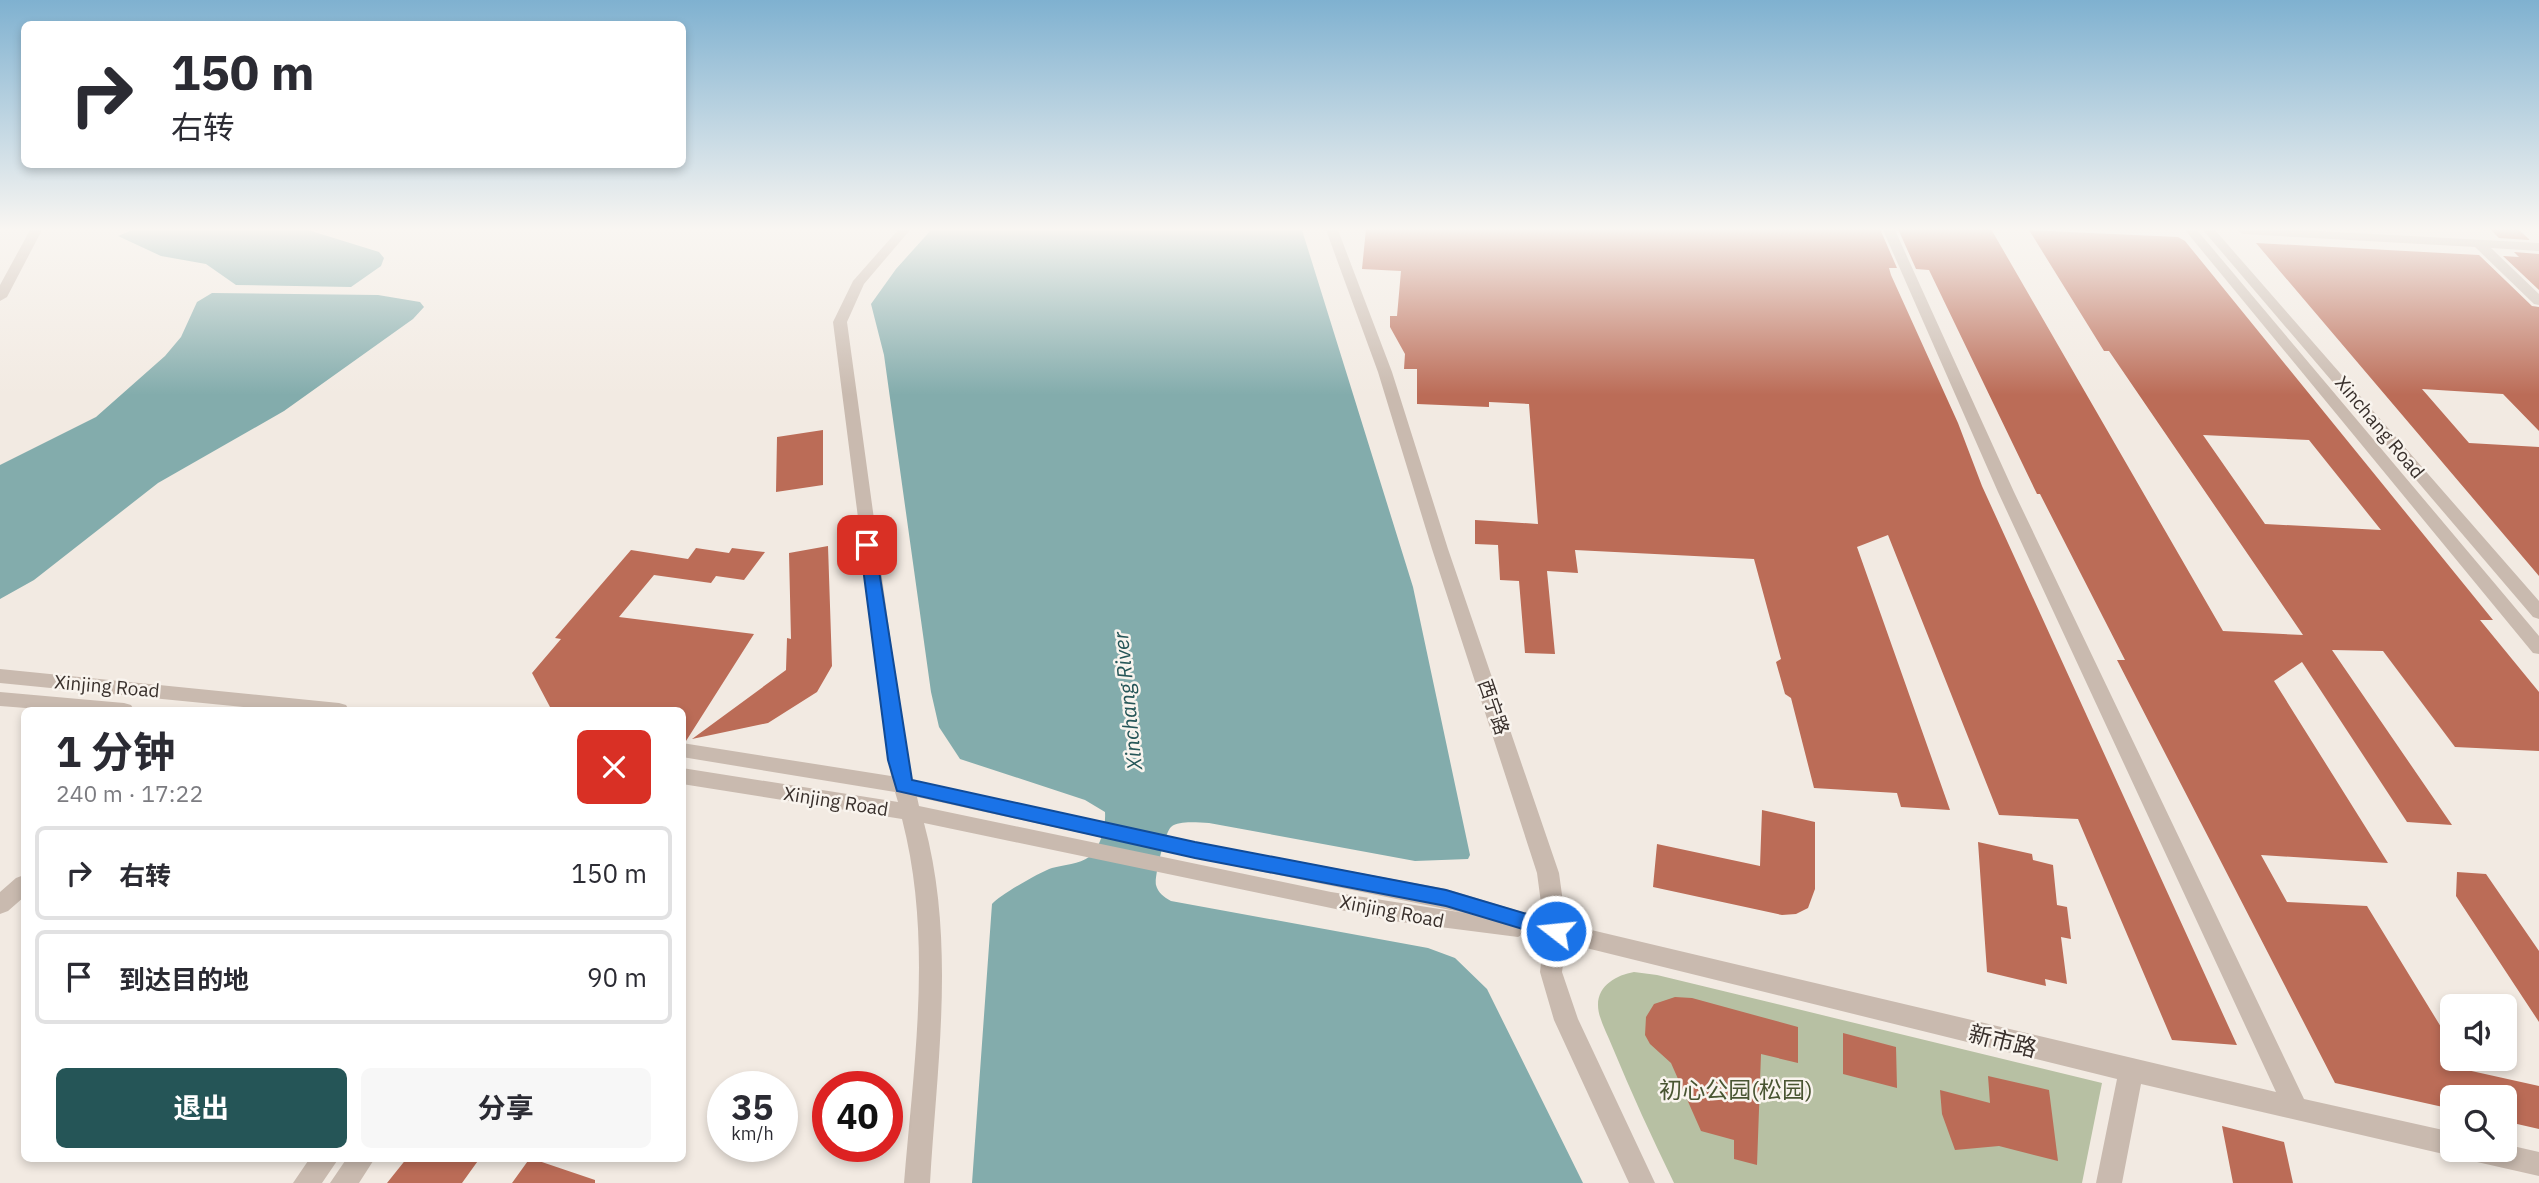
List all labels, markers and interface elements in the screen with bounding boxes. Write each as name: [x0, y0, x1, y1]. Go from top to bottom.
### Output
text: 150 m: [171, 40, 315, 103]
icon: right: [56, 49, 147, 140]
text: 右转: [171, 106, 235, 148]
street label: Xinchang Road: [2330, 371, 2430, 483]
pin: [837, 515, 897, 575]
icon: arrive: [848, 526, 886, 564]
water label: Xinchang River: [1106, 629, 1148, 772]
street label: Xinjing Road: [53, 669, 161, 703]
street label: 西宁路: [1473, 676, 1515, 738]
text: 1 分钟: [56, 724, 175, 779]
button: close: [577, 730, 651, 804]
text: 240 m · 17:22: [56, 778, 203, 808]
street label: Xinjing Road: [782, 781, 890, 821]
icon: right: [60, 854, 98, 892]
text: 150 m: [571, 856, 647, 890]
text: 右转: [119, 858, 171, 892]
street label: Xinjing Road: [1338, 889, 1446, 933]
position arrow: [1519, 894, 1593, 968]
icon: arrive: [60, 958, 98, 996]
text: 90 m: [587, 960, 647, 994]
text: 到达目的地: [119, 962, 249, 996]
map controls: [2440, 994, 2517, 1162]
button: sound: [2440, 994, 2517, 1071]
street label: 新市路: [1966, 1017, 2040, 1063]
button: 退出: [56, 1068, 347, 1148]
button: 分享: [361, 1068, 651, 1148]
speed limit sign: 40: [812, 1071, 903, 1162]
park label: 初心公园(松园): [1659, 1074, 1813, 1104]
text: 35: [731, 1084, 774, 1130]
button: search: [2440, 1085, 2517, 1162]
text: km/h: [731, 1122, 774, 1145]

